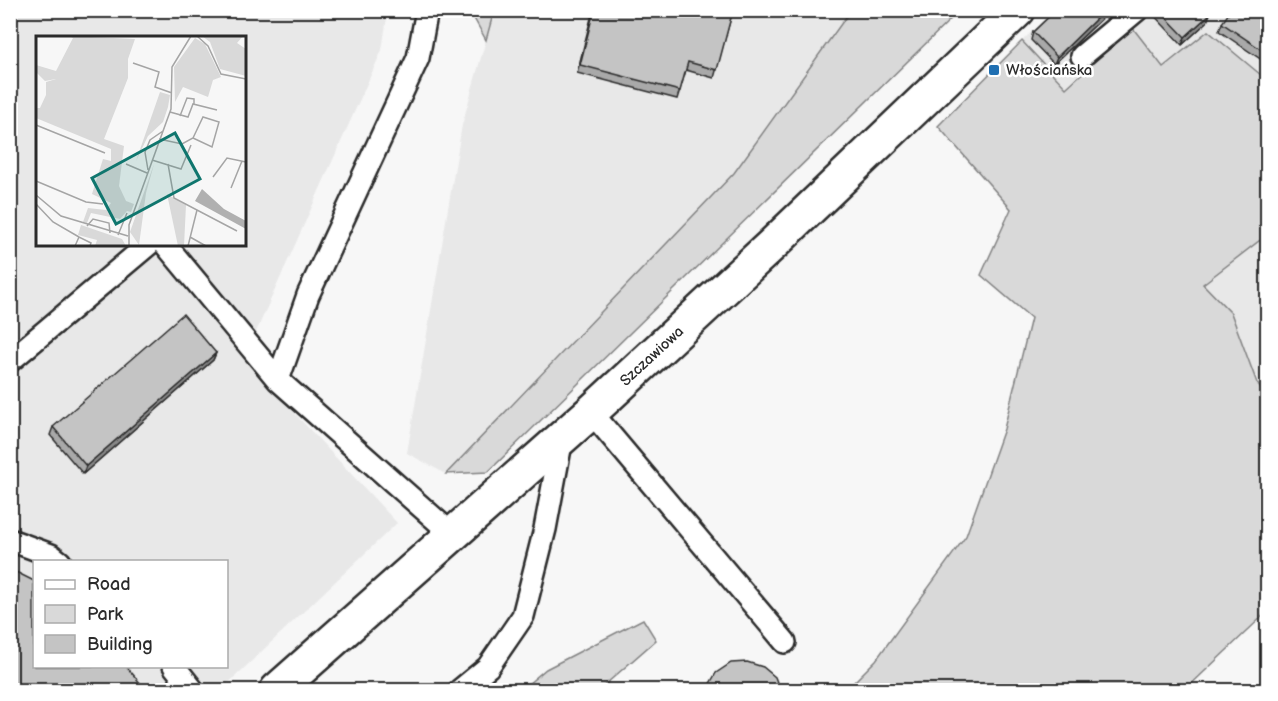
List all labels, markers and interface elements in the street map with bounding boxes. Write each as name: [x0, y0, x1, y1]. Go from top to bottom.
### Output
inset map: [36, 36, 246, 246]
place label: Włościańska: [1006, 61, 1092, 80]
marker: Włościańska: [987, 63, 1001, 77]
street label: Szczawiowa: [616, 322, 688, 390]
legend: [33, 560, 228, 668]
text: Road: [87, 574, 131, 595]
text: Park: [87, 604, 123, 625]
text: Building: [87, 634, 153, 655]

